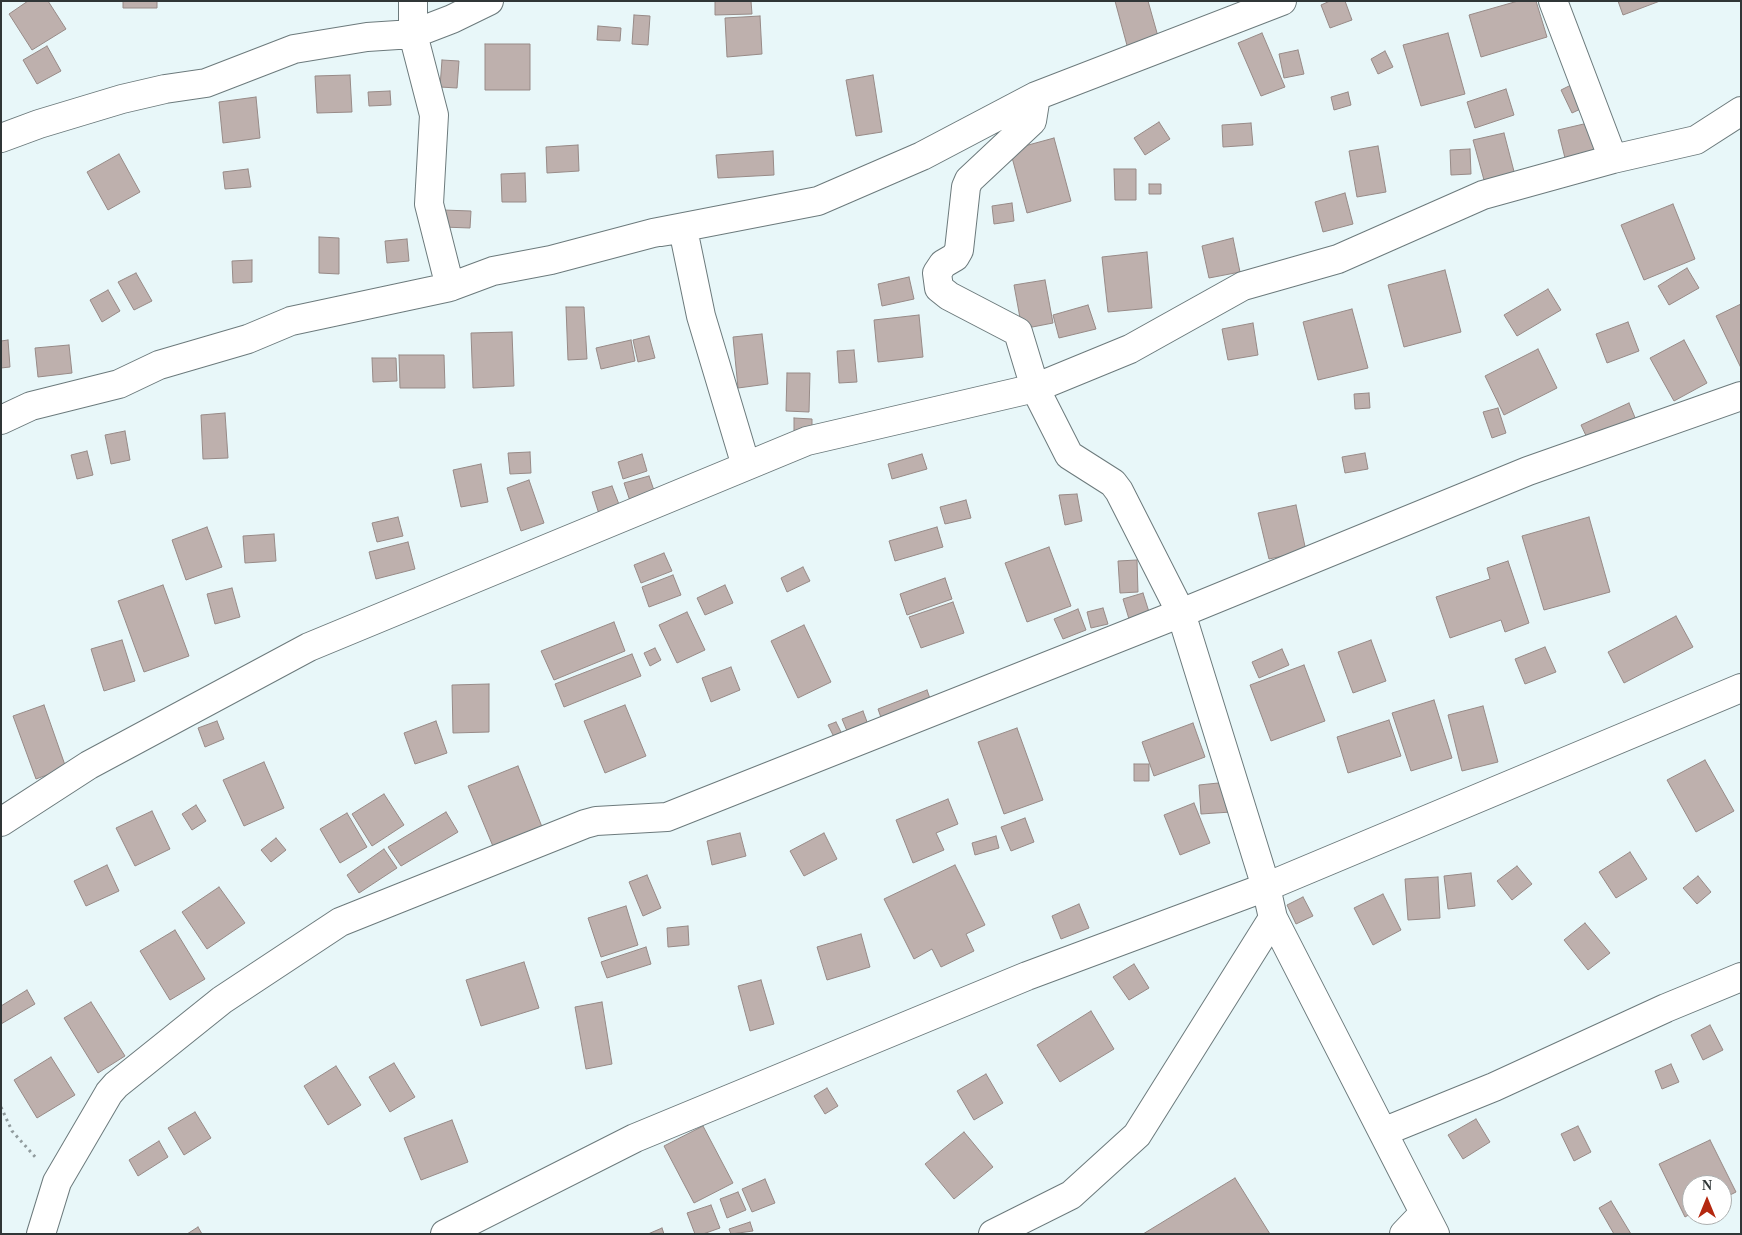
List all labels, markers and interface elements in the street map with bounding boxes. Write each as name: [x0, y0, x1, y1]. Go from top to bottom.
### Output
north arrow: [1682, 1175, 1732, 1225]
text: N: [1702, 1178, 1712, 1193]

